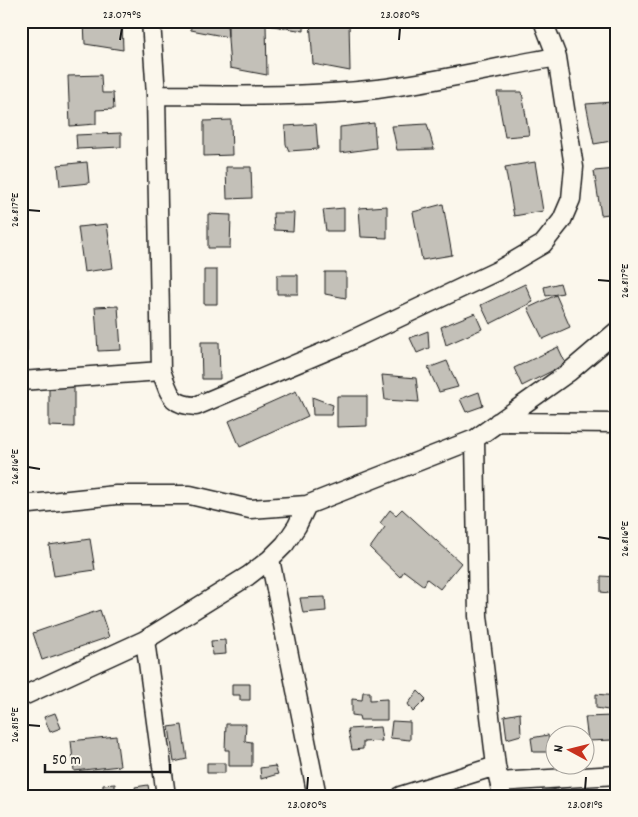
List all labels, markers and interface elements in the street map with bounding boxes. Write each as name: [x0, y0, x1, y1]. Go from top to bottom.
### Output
text: 23.079°S: [103, 7, 141, 24]
text: 23.080°S: [380, 7, 420, 24]
text: 26.817°E: [7, 192, 24, 227]
text: 26.817°E: [617, 263, 634, 298]
text: 26.816°E: [7, 449, 24, 485]
text: 26.816°E: [617, 521, 634, 557]
text: 26.815°E: [7, 707, 24, 743]
north arrow: [546, 724, 596, 774]
scale bar: [45, 742, 170, 774]
text: N: [549, 744, 569, 753]
text: 50 m: [52, 750, 81, 772]
text: 23.080°S: [287, 797, 327, 814]
text: 23.081°S: [567, 797, 603, 814]

